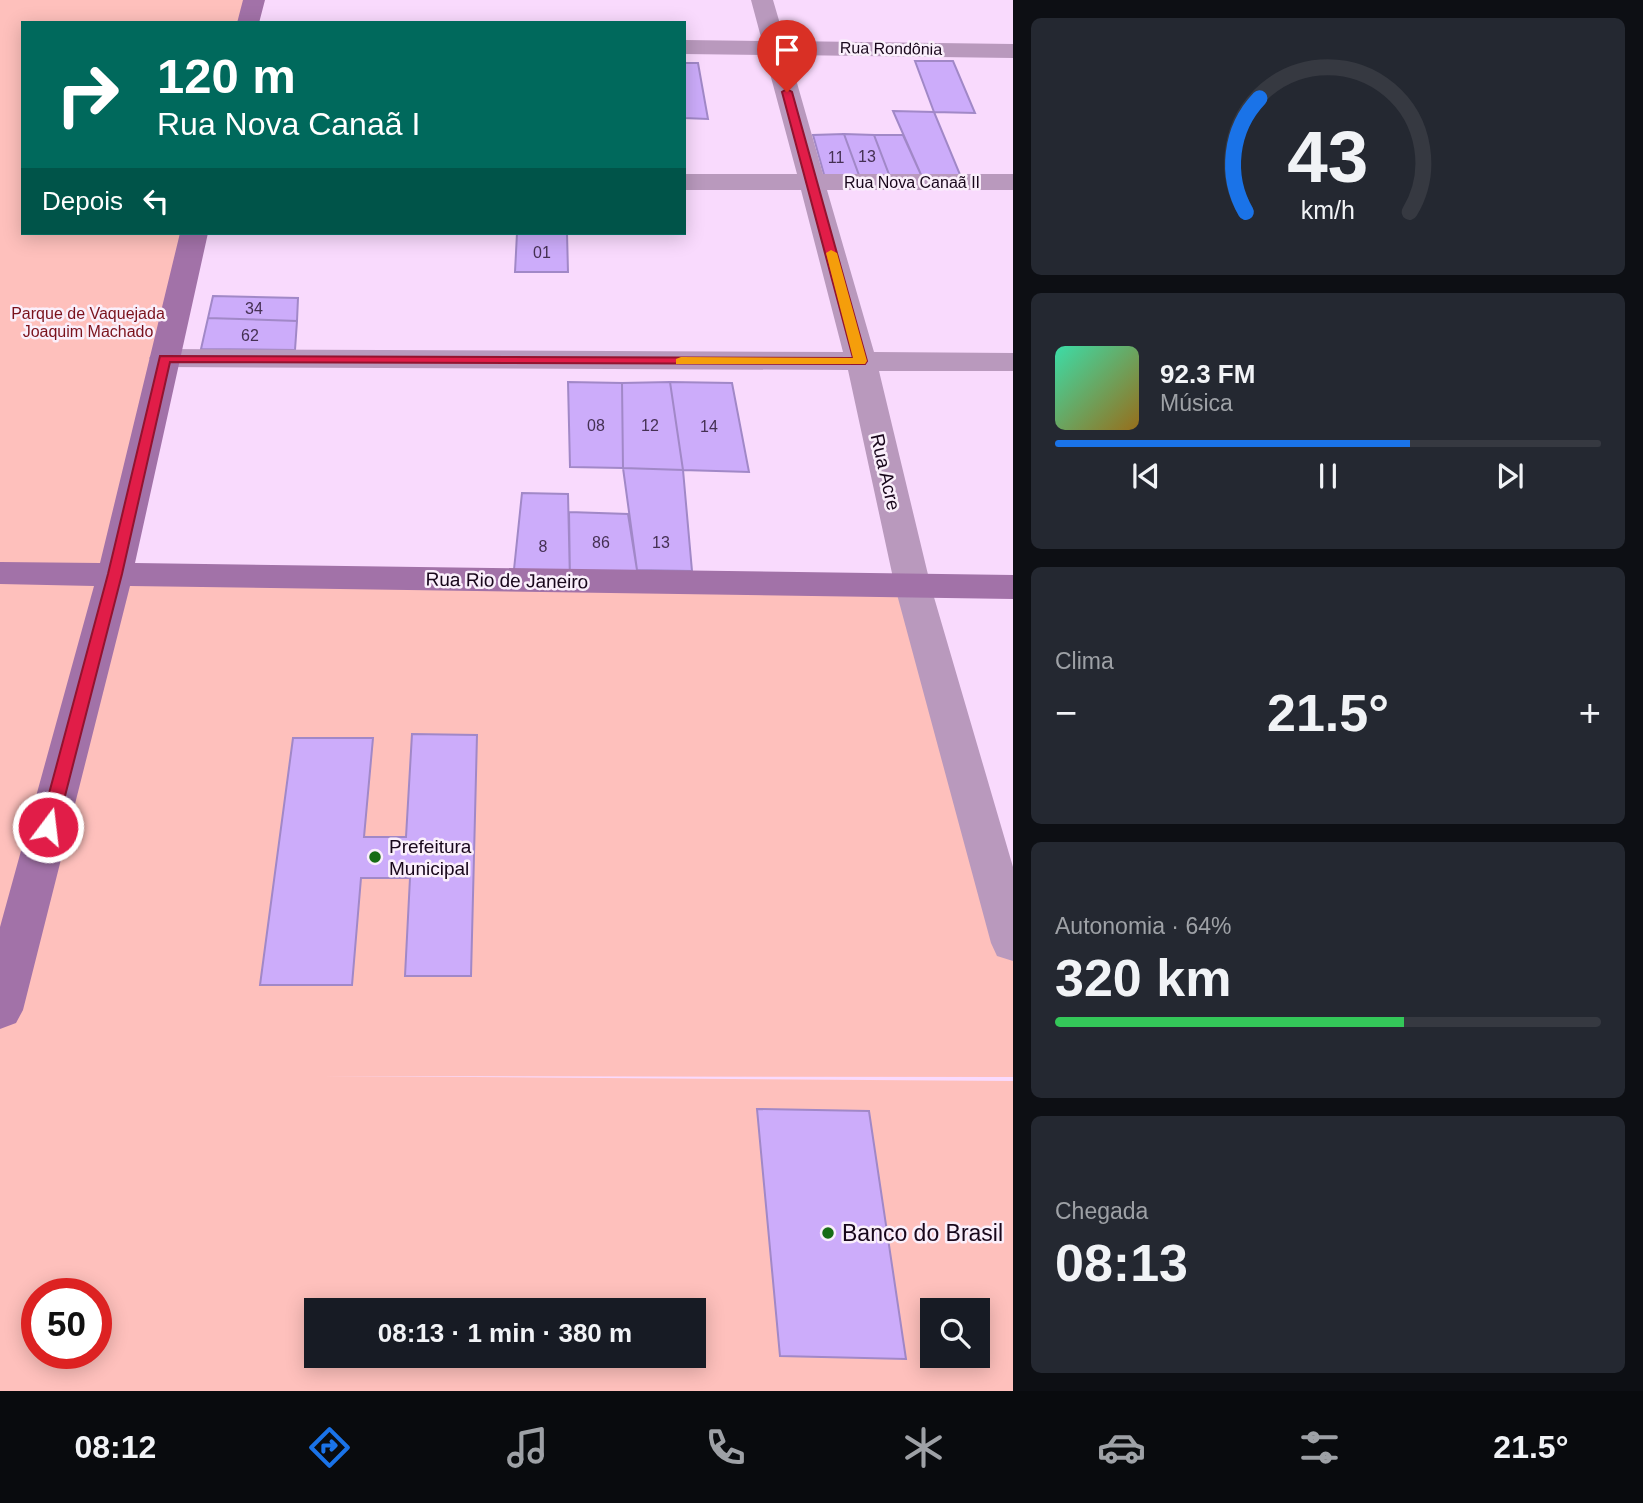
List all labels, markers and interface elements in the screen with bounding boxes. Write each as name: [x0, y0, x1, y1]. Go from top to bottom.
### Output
pin: [757, 20, 817, 92]
icon: arrive: [768, 31, 806, 69]
street label: Rua Rondônia: [840, 39, 942, 58]
icon: right: [42, 49, 133, 140]
text: 120 m: [157, 49, 296, 103]
text: Rua Nova Canaã I: [157, 106, 420, 142]
text: 43: [1288, 117, 1368, 198]
house number: 13: [858, 148, 876, 165]
house number: 11: [828, 149, 844, 166]
street label: Rua Nova Canaã II: [844, 174, 980, 191]
icon: left: [137, 182, 175, 220]
text: Depois: [42, 186, 123, 216]
text: km/h: [1301, 196, 1355, 224]
house number: 01: [533, 244, 551, 261]
house number: 34: [245, 300, 263, 317]
park label: Parque de Vaquejada Joaquim Machado: [11, 305, 165, 340]
house number: 62: [241, 327, 259, 344]
text: 92.3 FM: [1160, 359, 1255, 389]
text: Música: [1160, 390, 1233, 416]
house number: 08: [587, 417, 605, 434]
house number: 12: [641, 417, 659, 434]
house number: 14: [700, 418, 718, 435]
street label: Rua Acre: [866, 432, 905, 513]
icon: previous: [1127, 457, 1165, 495]
icon: pause: [1309, 457, 1347, 495]
icon: next: [1491, 457, 1529, 495]
house number: 86: [592, 534, 610, 551]
house number: 13: [652, 534, 670, 551]
house number: 8: [539, 538, 548, 555]
street label: Rua Rio de Janeiro: [425, 569, 588, 592]
text: Clima: [1055, 648, 1114, 674]
text: 21.5°: [1267, 684, 1389, 742]
text: −: [1055, 692, 1077, 734]
text: +: [1579, 692, 1601, 734]
position arrow: [11, 790, 85, 864]
place label: Prefeitura Municipal: [389, 836, 472, 879]
marker: Prefeitura Municipal: [367, 849, 383, 865]
text: Autonomia · 64%: [1055, 913, 1231, 939]
text: 320 km: [1055, 949, 1231, 1007]
text: Chegada: [1055, 1198, 1148, 1224]
place label: Banco do Brasil: [842, 1220, 1003, 1246]
marker: Banco do Brasil: [820, 1225, 836, 1241]
text: 08:13: [1055, 1234, 1188, 1292]
speed limit sign: 50: [21, 1278, 112, 1369]
map controls: [920, 1298, 990, 1368]
button: search: [920, 1298, 990, 1368]
text: 08:13 · 1 min · 380 m: [378, 1318, 632, 1348]
icon: directions: [305, 1423, 354, 1472]
icon: music: [503, 1423, 552, 1472]
icon: phone: [701, 1423, 750, 1472]
icon: climate: [899, 1423, 948, 1472]
icon: car: [1097, 1423, 1146, 1472]
icon: filters: [1295, 1423, 1344, 1472]
text: 08:12: [75, 1429, 156, 1465]
text: 21.5°: [1493, 1429, 1568, 1465]

